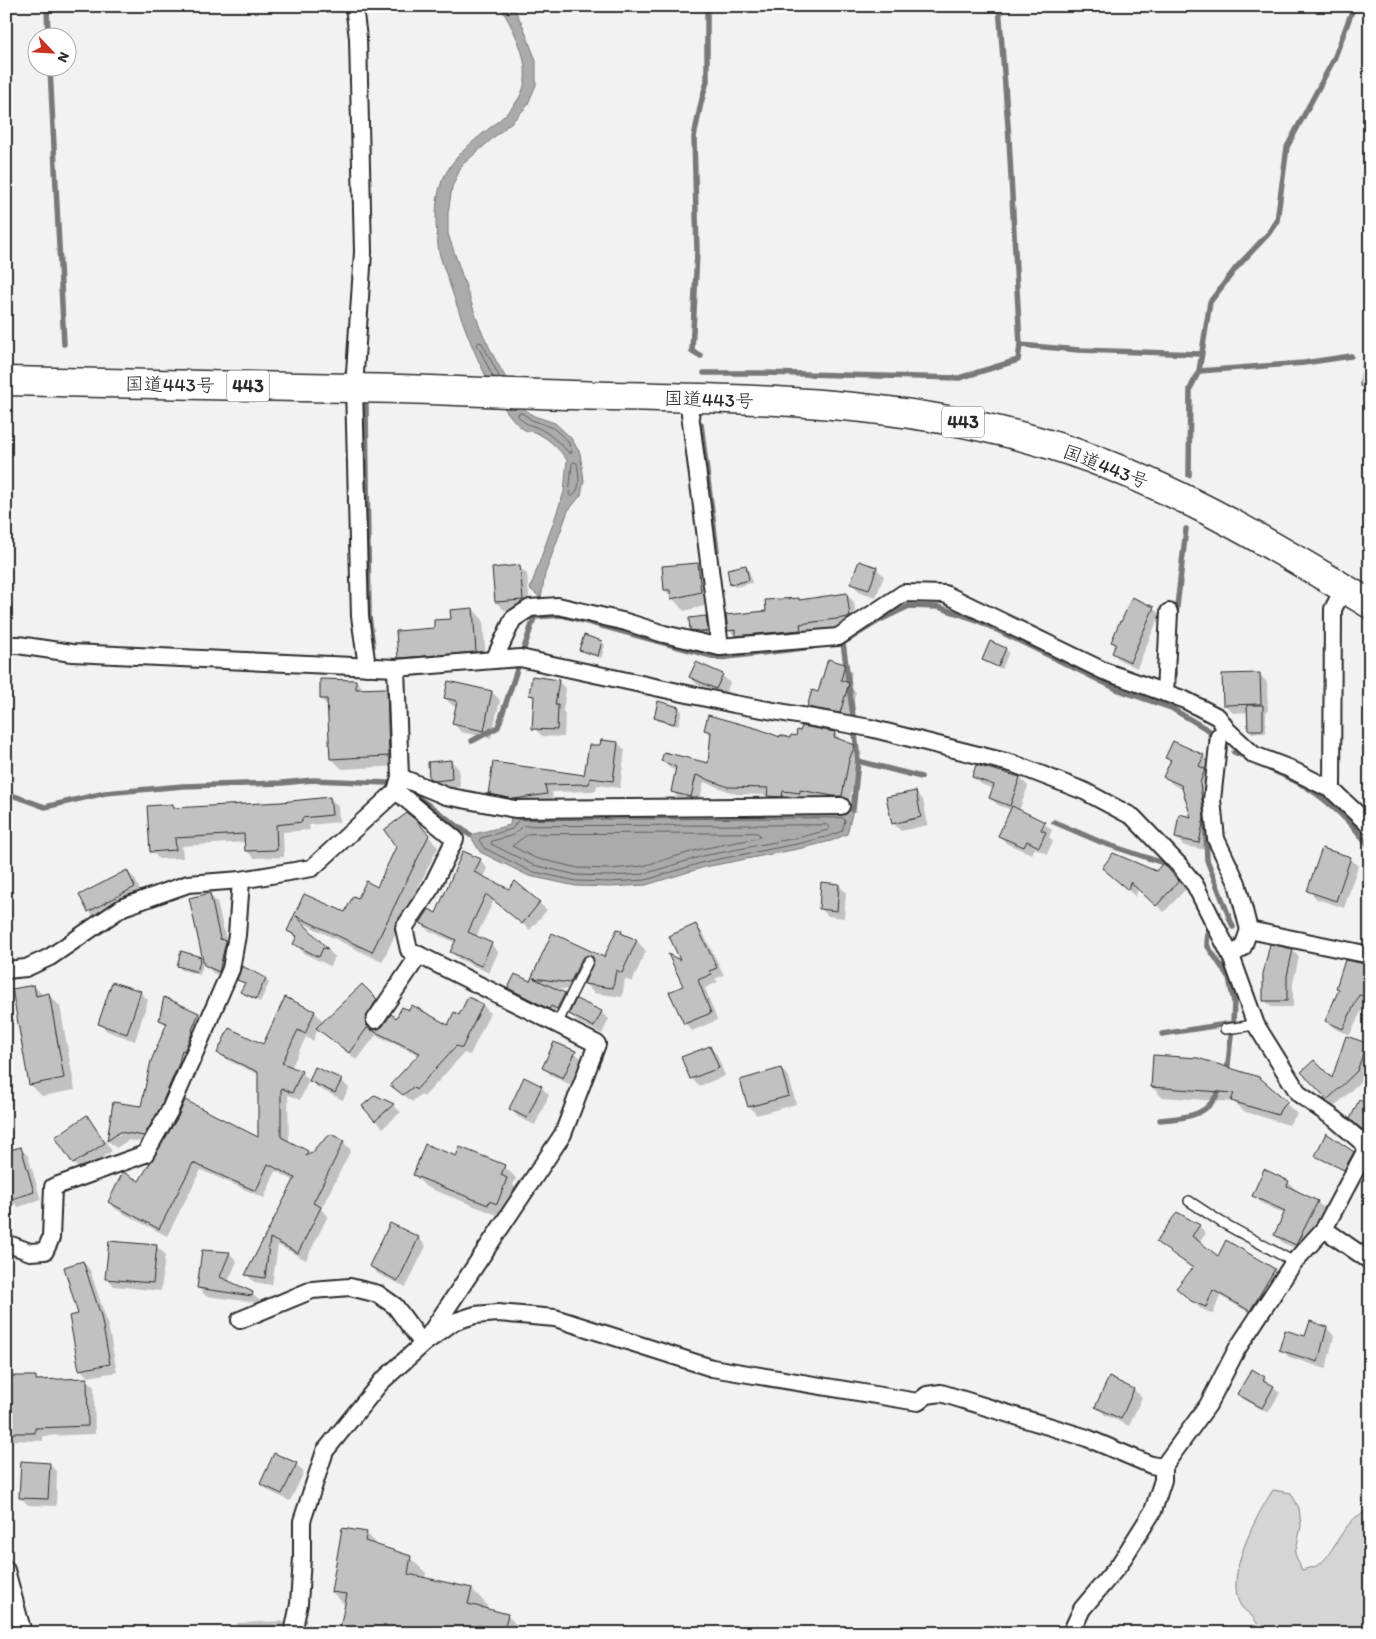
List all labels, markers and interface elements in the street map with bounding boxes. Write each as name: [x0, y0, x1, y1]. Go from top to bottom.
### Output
north arrow: [28, 28, 78, 78]
text: N: [54, 49, 73, 65]
road number: 443: [227, 371, 269, 402]
street label: 国道443号: [125, 372, 215, 397]
street label: 国道443号: [664, 386, 754, 413]
road number: 443: [942, 407, 984, 438]
street label: 国道443号: [1060, 440, 1152, 493]

